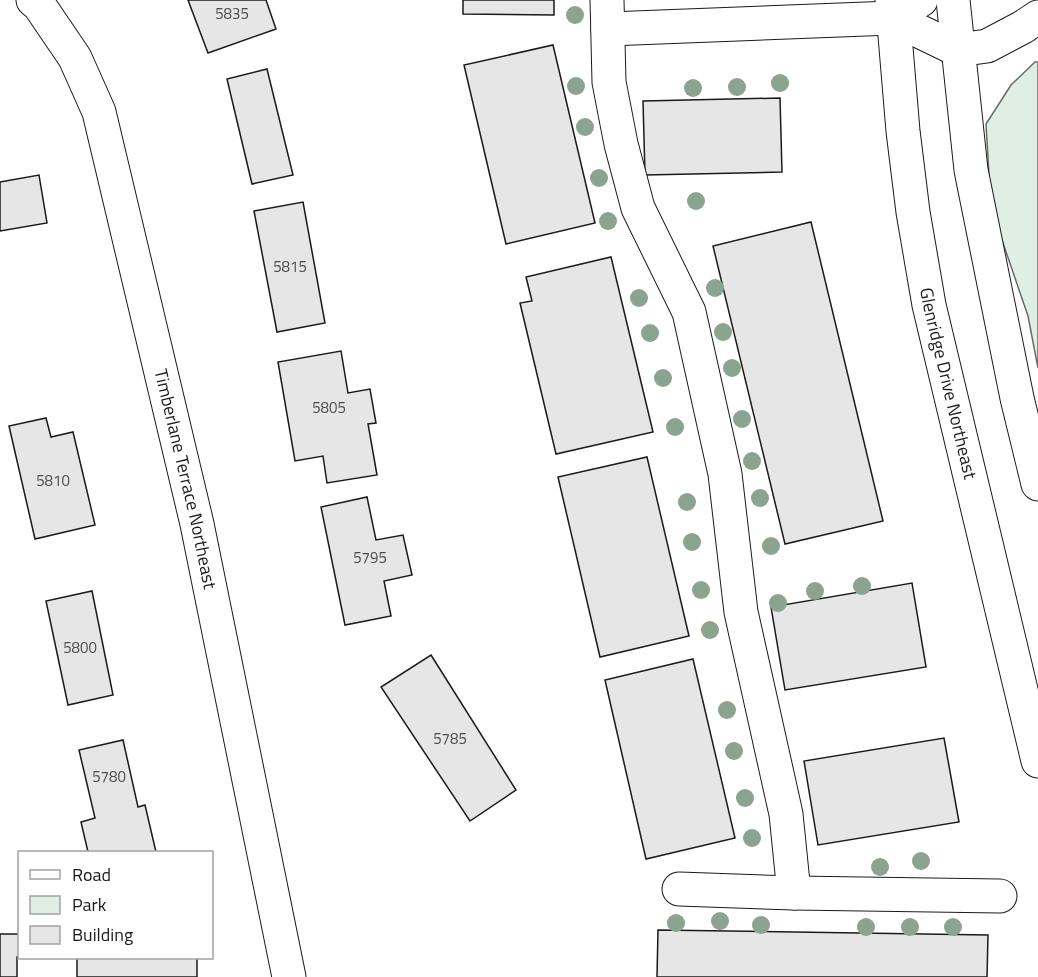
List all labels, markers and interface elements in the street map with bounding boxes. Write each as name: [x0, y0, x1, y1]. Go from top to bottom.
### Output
house number: 5835: [215, 2, 249, 25]
house number: 5815: [273, 255, 307, 278]
street label: Glenridge Drive Northeast: [913, 285, 984, 482]
street label: Timberlane Terrace Northeast: [148, 366, 224, 592]
house number: 5805: [312, 396, 346, 419]
house number: 5810: [36, 469, 70, 492]
house number: 5795: [353, 546, 387, 569]
house number: 5800: [63, 636, 97, 659]
house number: 5785: [433, 727, 467, 750]
house number: 5780: [92, 765, 126, 788]
legend: [18, 851, 213, 959]
text: Road: [72, 861, 111, 888]
text: Park: [72, 891, 107, 918]
text: Building: [72, 921, 133, 948]

